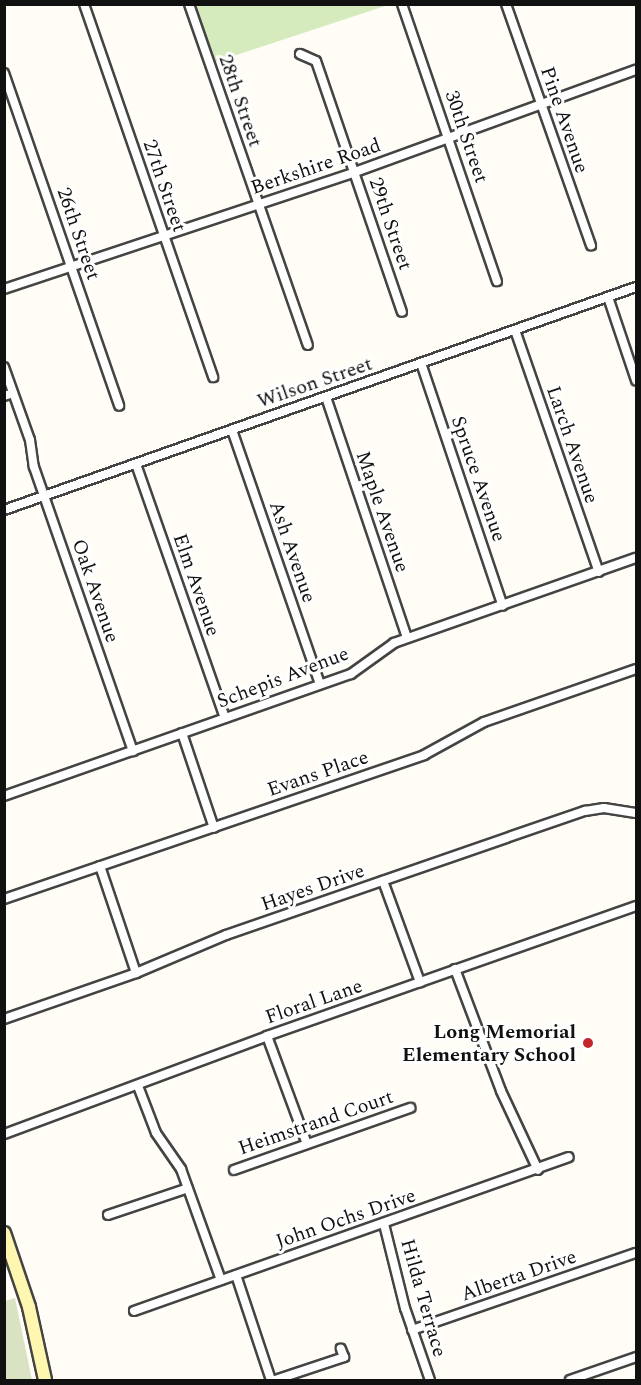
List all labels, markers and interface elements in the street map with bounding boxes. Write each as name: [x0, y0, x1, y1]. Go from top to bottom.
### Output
street label: 28th Street: [213, 52, 267, 150]
street label: Pine Avenue: [535, 63, 593, 177]
street label: 30th Street: [439, 88, 493, 186]
street label: Berkshire Road: [248, 134, 384, 200]
street label: 27th Street: [137, 137, 191, 235]
street label: 29th Street: [363, 175, 417, 273]
street label: 26th Street: [51, 185, 105, 283]
street label: Wilson Street: [254, 352, 376, 414]
street label: Larch Avenue: [541, 383, 603, 507]
street label: Spruce Avenue: [445, 413, 511, 545]
street label: Maple Avenue: [350, 448, 414, 576]
street label: Ash Avenue: [263, 498, 321, 606]
street label: Elm Avenue: [167, 530, 225, 640]
street label: Oak Avenue: [66, 536, 124, 646]
street label: Schepis Avenue: [214, 642, 352, 714]
street label: Evans Place: [264, 745, 372, 803]
street label: Hayes Drive: [258, 859, 368, 917]
street label: Floral Lane: [262, 974, 366, 1030]
place label: Long Memorial Elementary School: [402, 1020, 576, 1067]
marker: Long Memorial Elementary School: [581, 1036, 595, 1050]
street label: Heimstrand Court: [235, 1085, 397, 1161]
street label: John Ochs Drive: [273, 1184, 419, 1254]
street label: Hilda Terrace: [395, 1236, 451, 1360]
street label: Alberta Drive: [458, 1245, 580, 1307]

